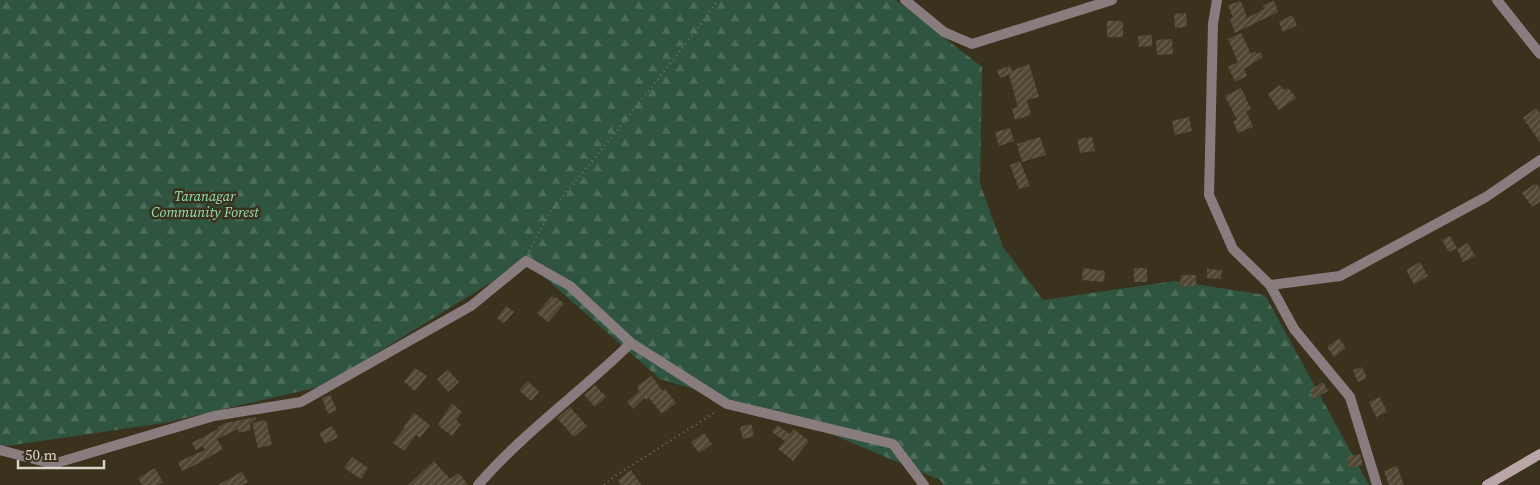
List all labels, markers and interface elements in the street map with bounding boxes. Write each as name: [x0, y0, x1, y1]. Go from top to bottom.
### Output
park label: Taranagar Community Forest: [151, 186, 260, 222]
scale bar: [18, 438, 104, 470]
text: 50 m: [25, 444, 57, 465]

